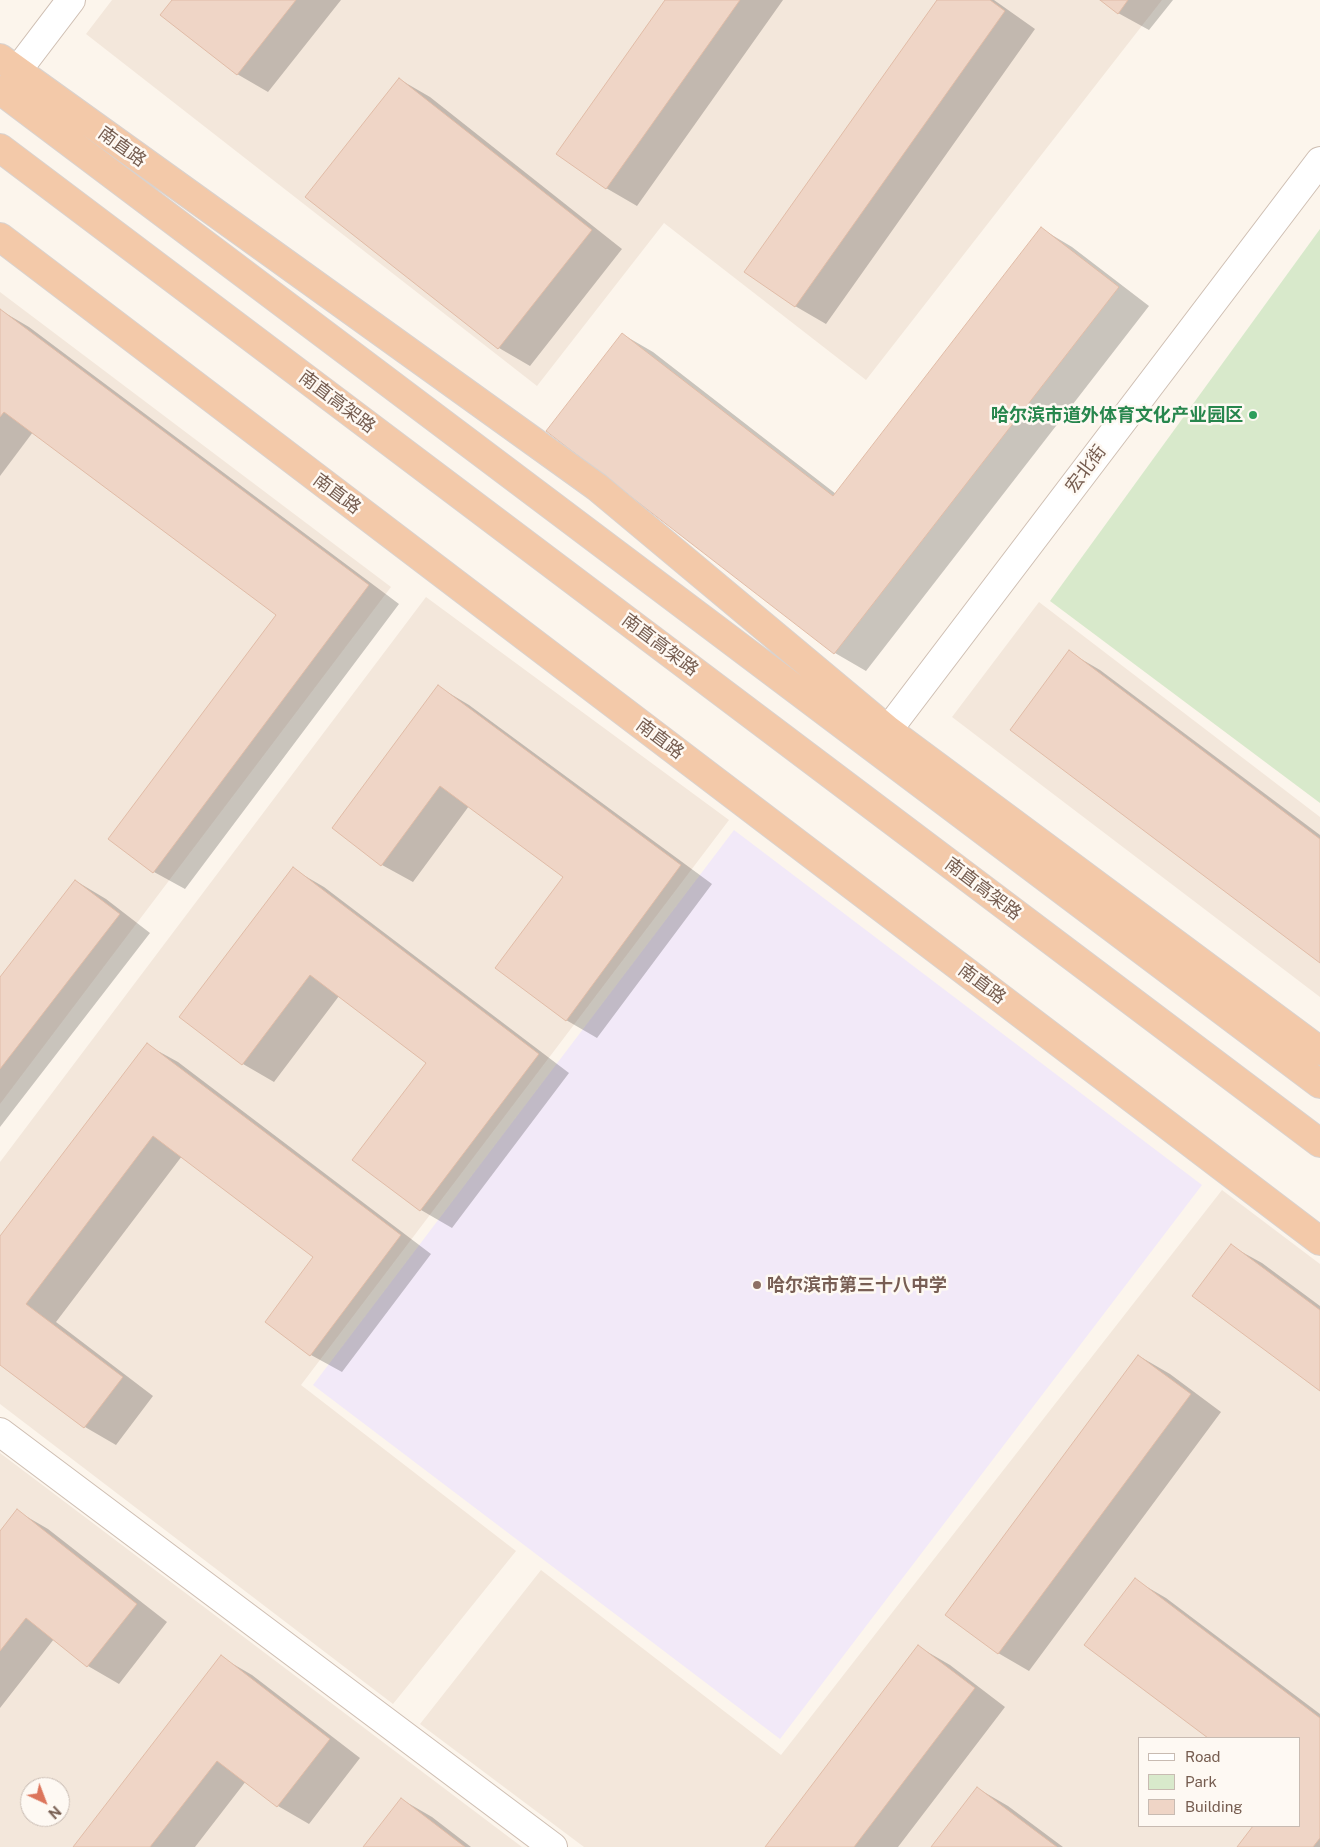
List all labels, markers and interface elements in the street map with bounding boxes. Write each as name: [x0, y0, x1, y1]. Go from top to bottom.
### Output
street label: 南直路: [94, 122, 150, 172]
street label: 南直高架路: [295, 366, 379, 438]
place label: 哈尔滨市道外体育文化产业园区: [991, 404, 1243, 426]
marker: 哈尔滨市道外体育文化产业园区: [1247, 409, 1259, 421]
street label: 宏北街: [1061, 441, 1111, 497]
street label: 南直路: [309, 469, 365, 519]
street label: 南直高架路: [618, 609, 702, 681]
street label: 南直路: [632, 714, 688, 764]
street label: 南直高架路: [941, 853, 1025, 925]
street label: 南直路: [954, 959, 1010, 1009]
place label: 哈尔滨市第三十八中学: [767, 1274, 947, 1296]
marker: 哈尔滨市第三十八中学: [751, 1279, 763, 1291]
legend: [1138, 1737, 1300, 1827]
text: Road: [1185, 1748, 1221, 1765]
text: Park: [1185, 1773, 1217, 1790]
north arrow: [20, 1777, 70, 1827]
text: Building: [1185, 1798, 1243, 1815]
text: N: [45, 1803, 64, 1822]

